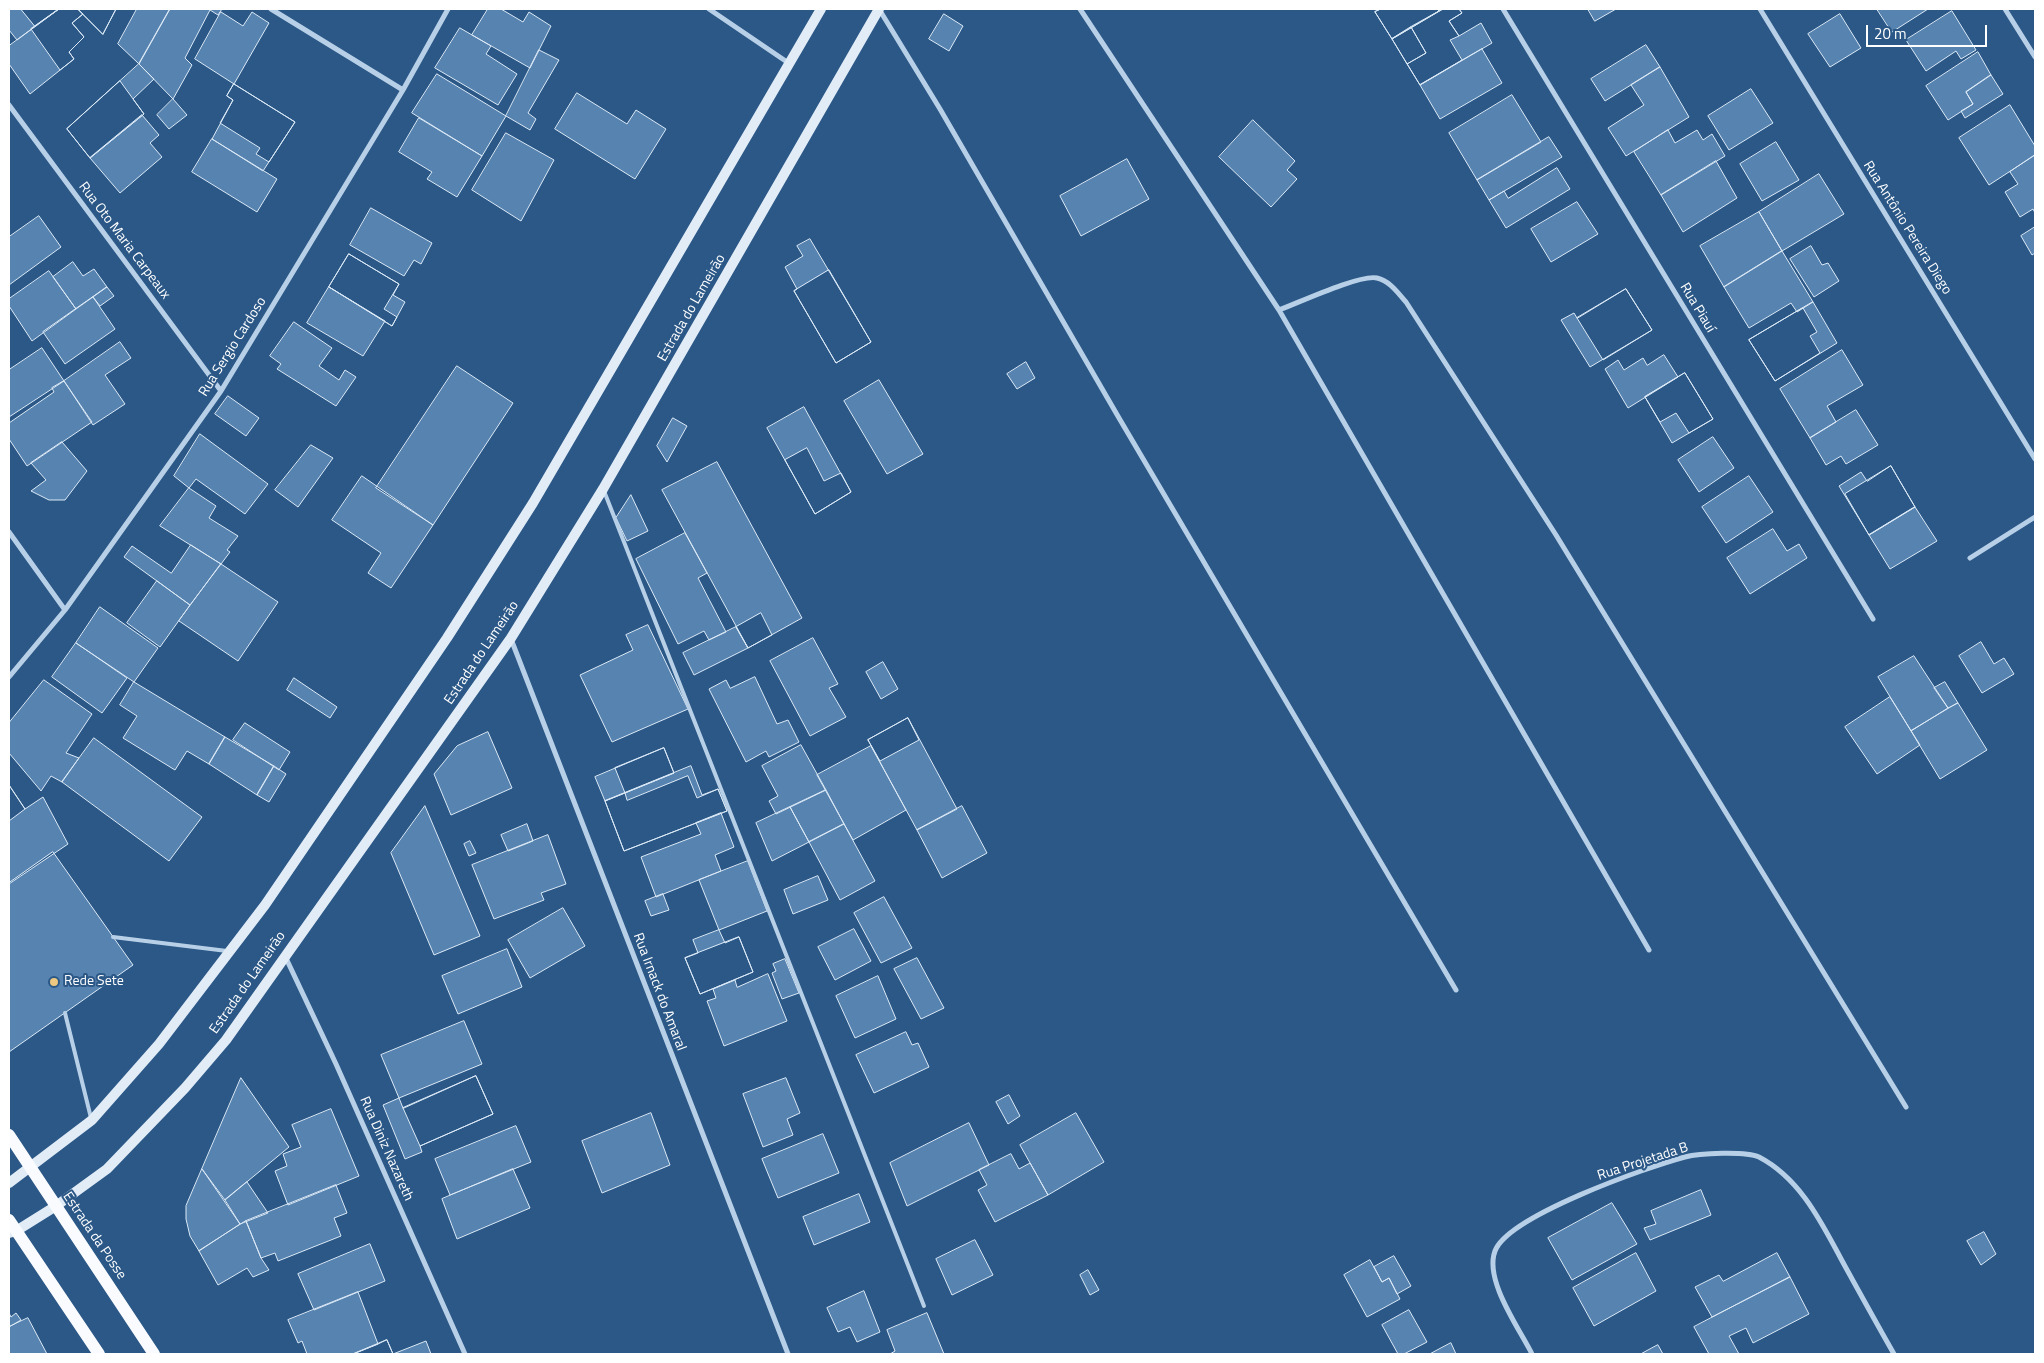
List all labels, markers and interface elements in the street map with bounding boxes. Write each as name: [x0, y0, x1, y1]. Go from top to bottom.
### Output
scale bar: [1869, 15, 1990, 47]
text: 20 m: [1874, 22, 1907, 45]
street label: Rua Antônio Pereira Diego: [1859, 158, 1955, 298]
street label: Rua Oto Maria Carpeaux: [74, 179, 174, 303]
street label: Estrada do Lameirão: [654, 251, 730, 365]
street label: Rua Piauí: [1676, 280, 1718, 336]
street label: Rua Sergio Cardoso: [196, 294, 270, 400]
street label: Estrada do Lameirão: [441, 598, 523, 708]
street label: Estrada do Lameirão: [206, 929, 290, 1037]
street label: Rua Irnack do Amaral: [629, 931, 689, 1053]
place label: Rede Sete: [64, 974, 124, 990]
marker: Rede Sete: [48, 976, 60, 988]
street label: Rua Diniz Nazareth: [355, 1094, 417, 1204]
street label: Rua Projetada B: [1595, 1139, 1691, 1185]
street label: Estrada da Posse: [59, 1189, 129, 1283]

